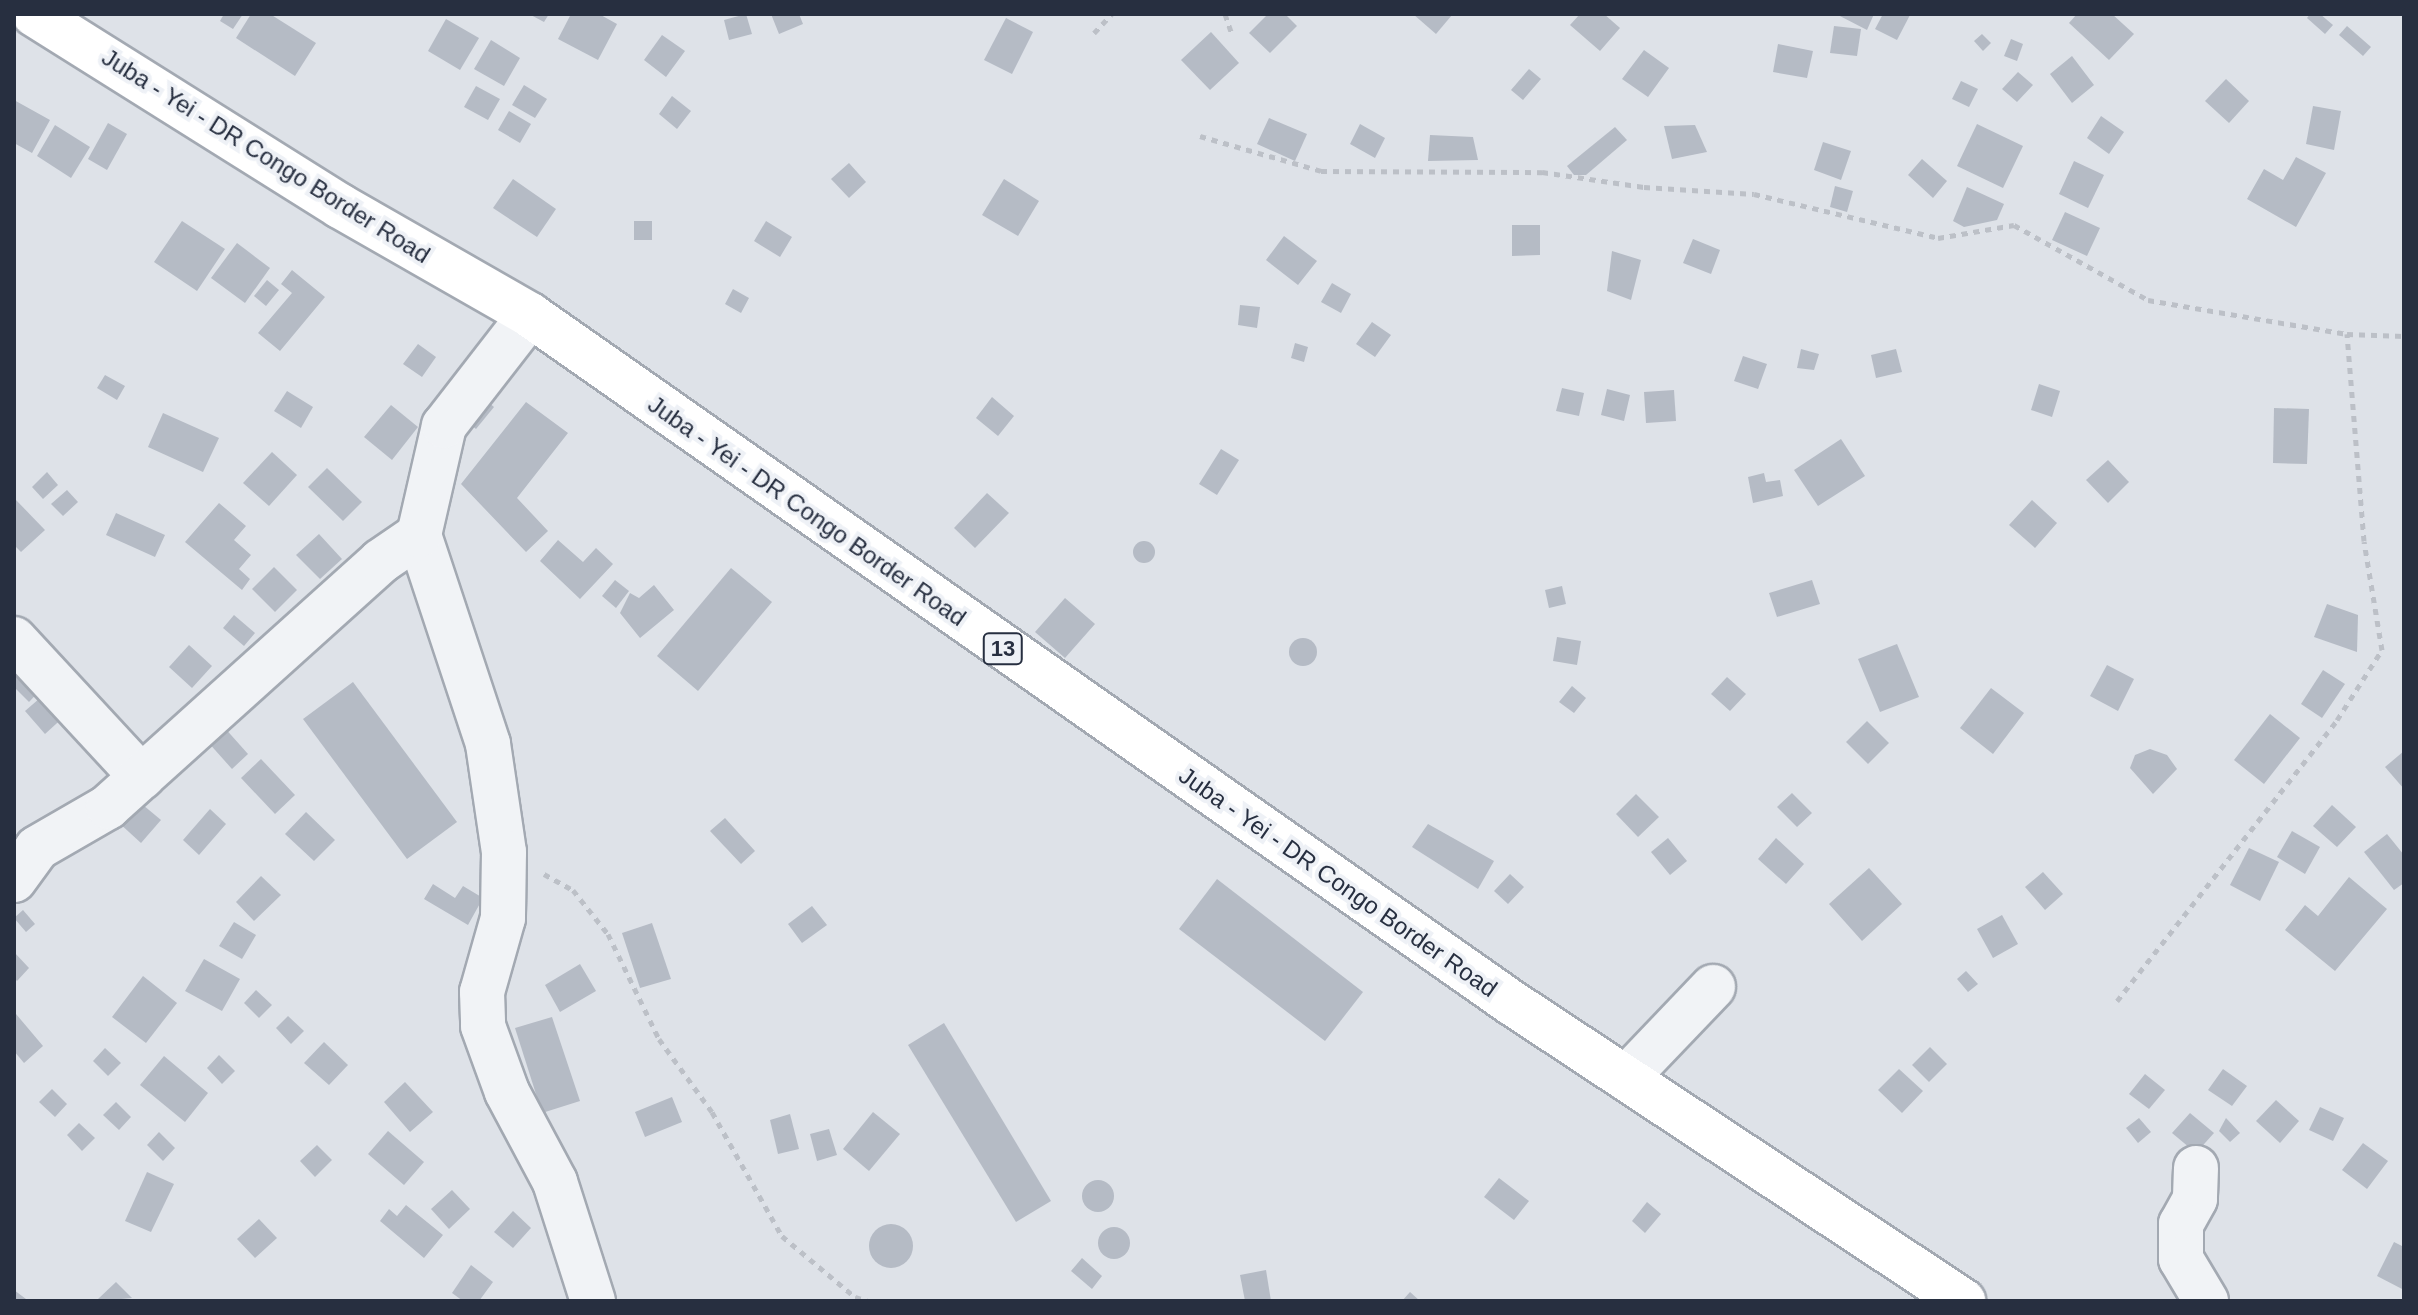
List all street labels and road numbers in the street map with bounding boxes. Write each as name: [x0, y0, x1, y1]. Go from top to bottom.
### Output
street label: Juba - Yei - DR Congo Border Road: [96, 43, 436, 269]
street label: Juba - Yei - DR Congo Border Road: [642, 390, 972, 632]
road number: 13: [981, 631, 1025, 667]
street label: Juba - Yei - DR Congo Border Road: [1173, 761, 1503, 1003]

